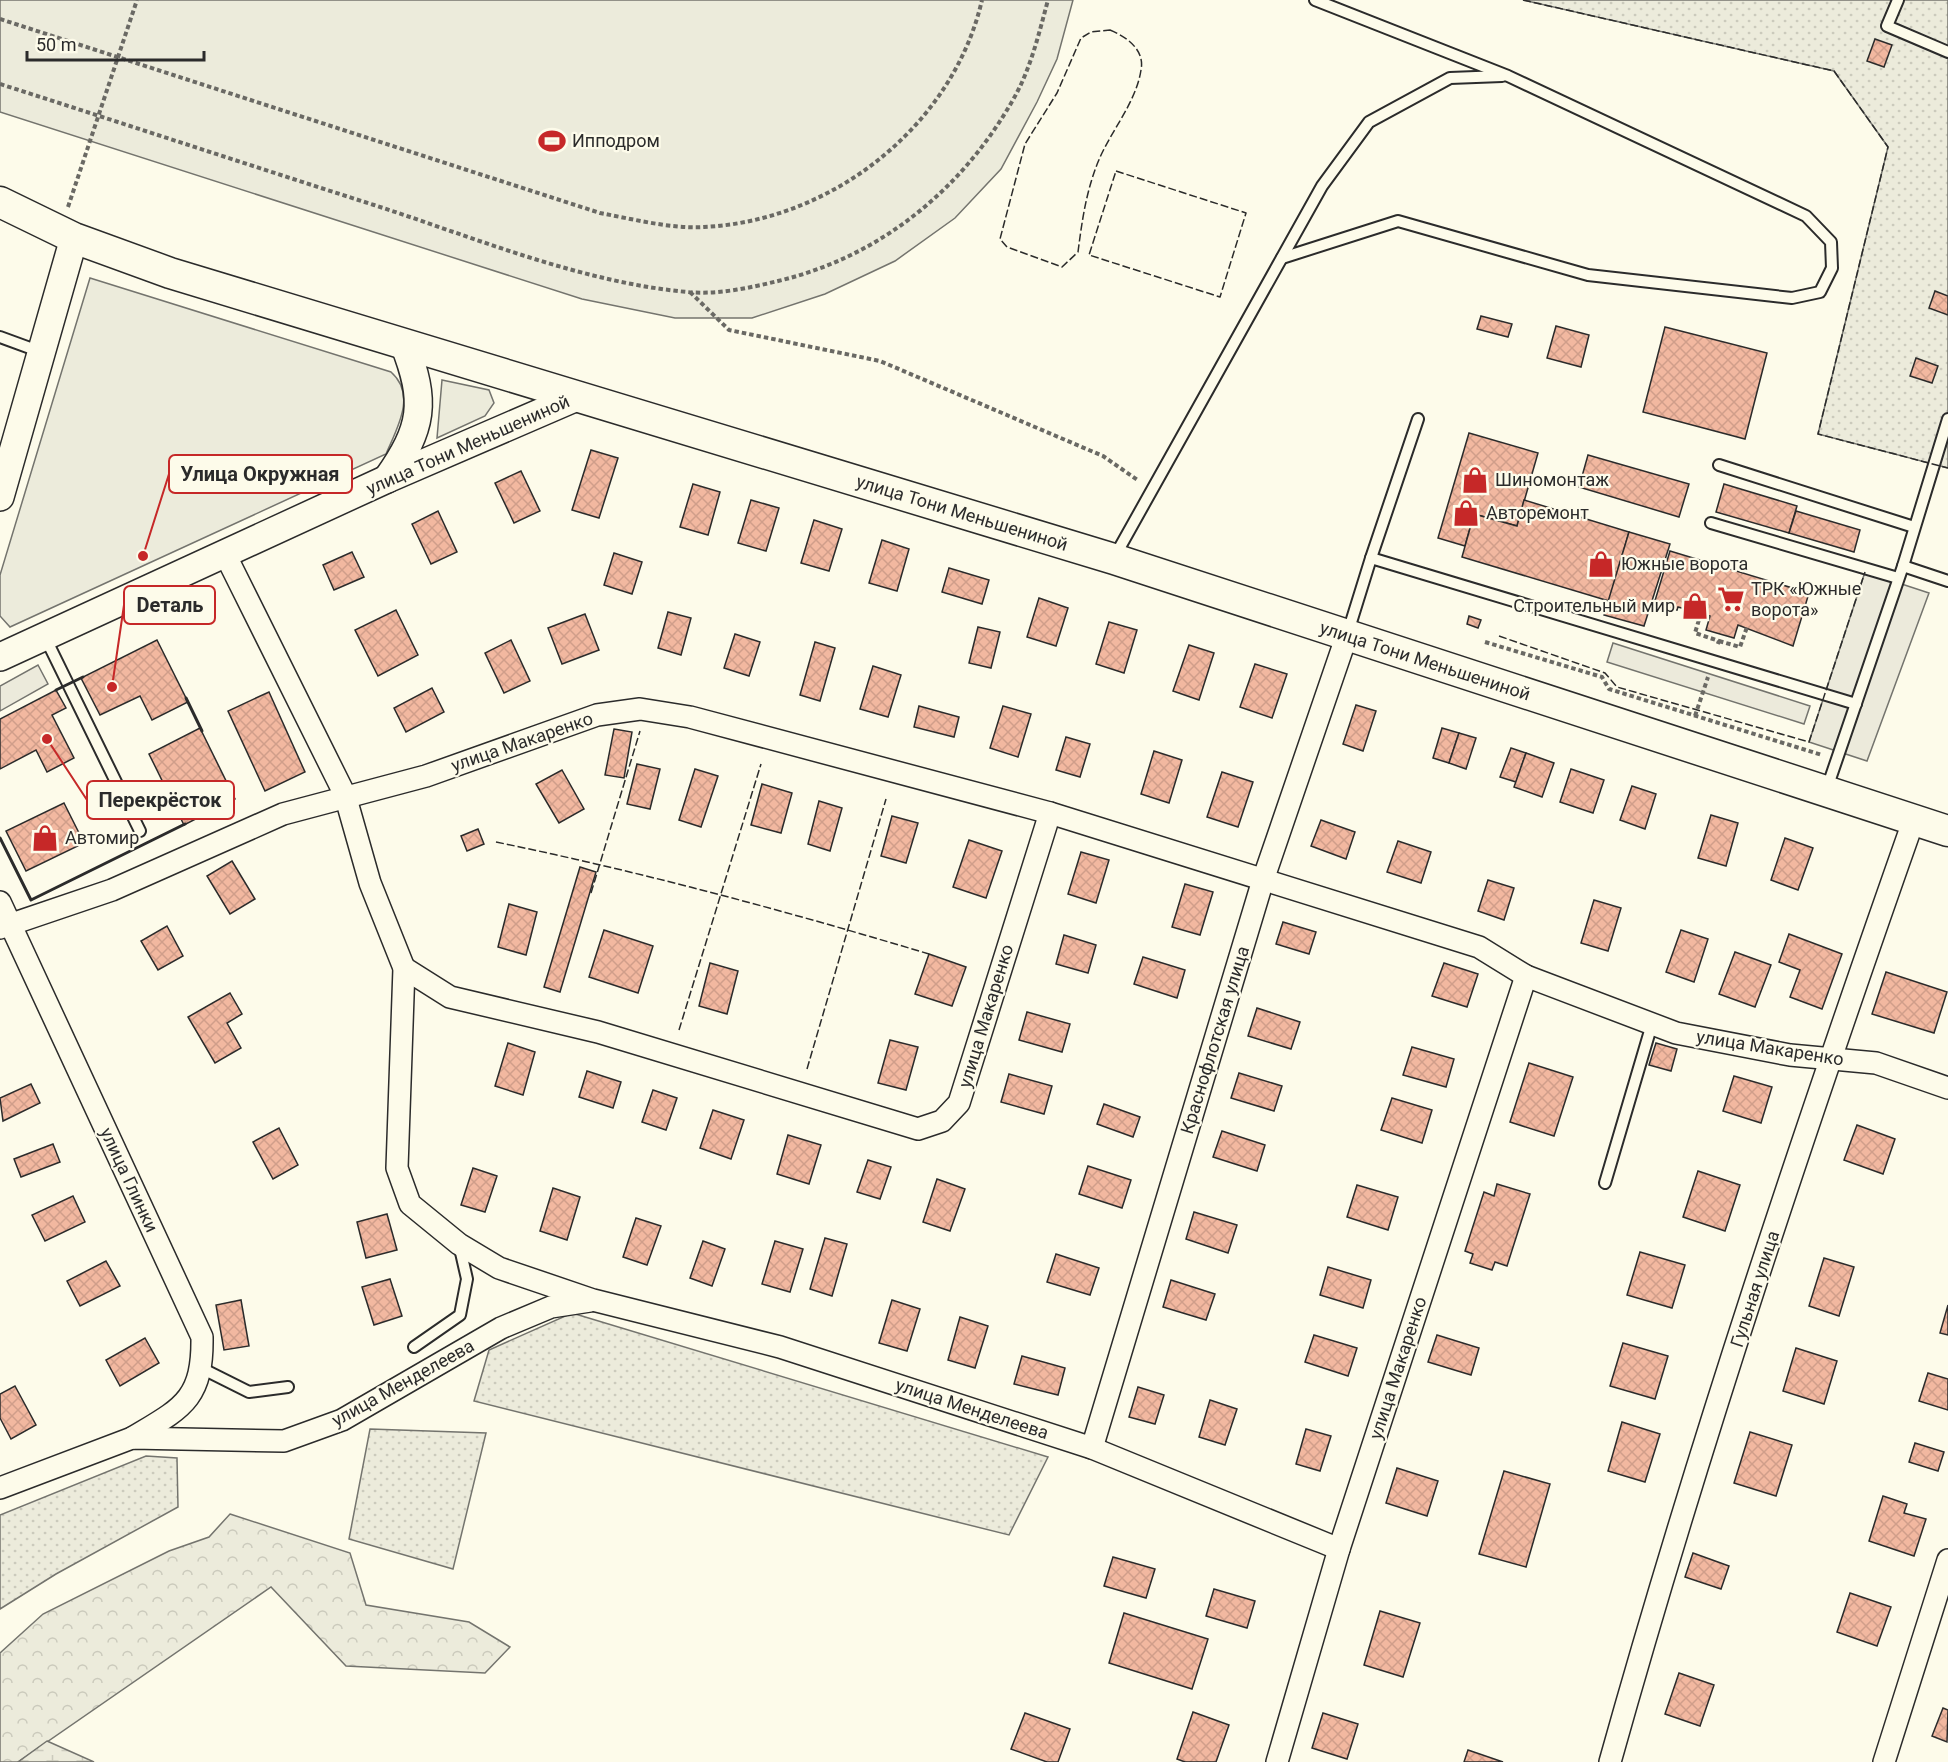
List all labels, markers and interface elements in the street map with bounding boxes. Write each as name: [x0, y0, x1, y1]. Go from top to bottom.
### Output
scale bar: [27, 24, 204, 62]
text: 50 m: [36, 34, 76, 55]
sports icon: Ипподром: [537, 126, 567, 156]
place label: Ипподром: [572, 130, 660, 151]
street label: улица Тони Меньшениной: [363, 390, 573, 499]
callout: Улица Окружная: [169, 455, 352, 493]
text: Улица Окружная: [180, 462, 340, 486]
shop icon: Шиномонтаж: [1460, 465, 1490, 495]
place label: Шиномонтаж: [1495, 469, 1609, 490]
street label: улица Тони Меньшениной: [854, 470, 1071, 555]
shop icon: Авторемонт: [1451, 498, 1481, 528]
place label: Авторемонт: [1486, 502, 1589, 523]
shop icon: Южные ворота: [1586, 549, 1616, 579]
place label: Южные ворота: [1621, 553, 1748, 574]
place label: ТРК «Южные ворота»: [1751, 578, 1861, 620]
supermarket icon: ТРК «Южные ворота»: [1716, 584, 1746, 614]
callout: Dеталь: [124, 586, 215, 624]
shop icon: Строительный мир: [1680, 591, 1710, 621]
text: Dеталь: [137, 593, 203, 617]
place label: Строительный мир: [1513, 595, 1675, 616]
street label: улица Тони Меньшениной: [1317, 617, 1533, 705]
street label: улица Макаренко: [448, 707, 596, 776]
callout: Перекрёсток: [87, 781, 234, 819]
text: Перекрёсток: [98, 788, 222, 812]
shop icon: Автомир: [30, 823, 60, 853]
place label: Автомир: [65, 827, 139, 848]
street label: улица Макаренко: [954, 942, 1017, 1090]
street label: Краснофлотская улица: [1176, 943, 1253, 1136]
street label: улица Макаренко: [1695, 1026, 1845, 1070]
street label: улица Глинки: [96, 1124, 163, 1235]
street label: Гульная улица: [1726, 1228, 1783, 1350]
street label: улица Макаренко: [1365, 1294, 1430, 1442]
street label: улица Менделеева: [328, 1335, 478, 1430]
street label: улица Менделеева: [893, 1374, 1051, 1443]

